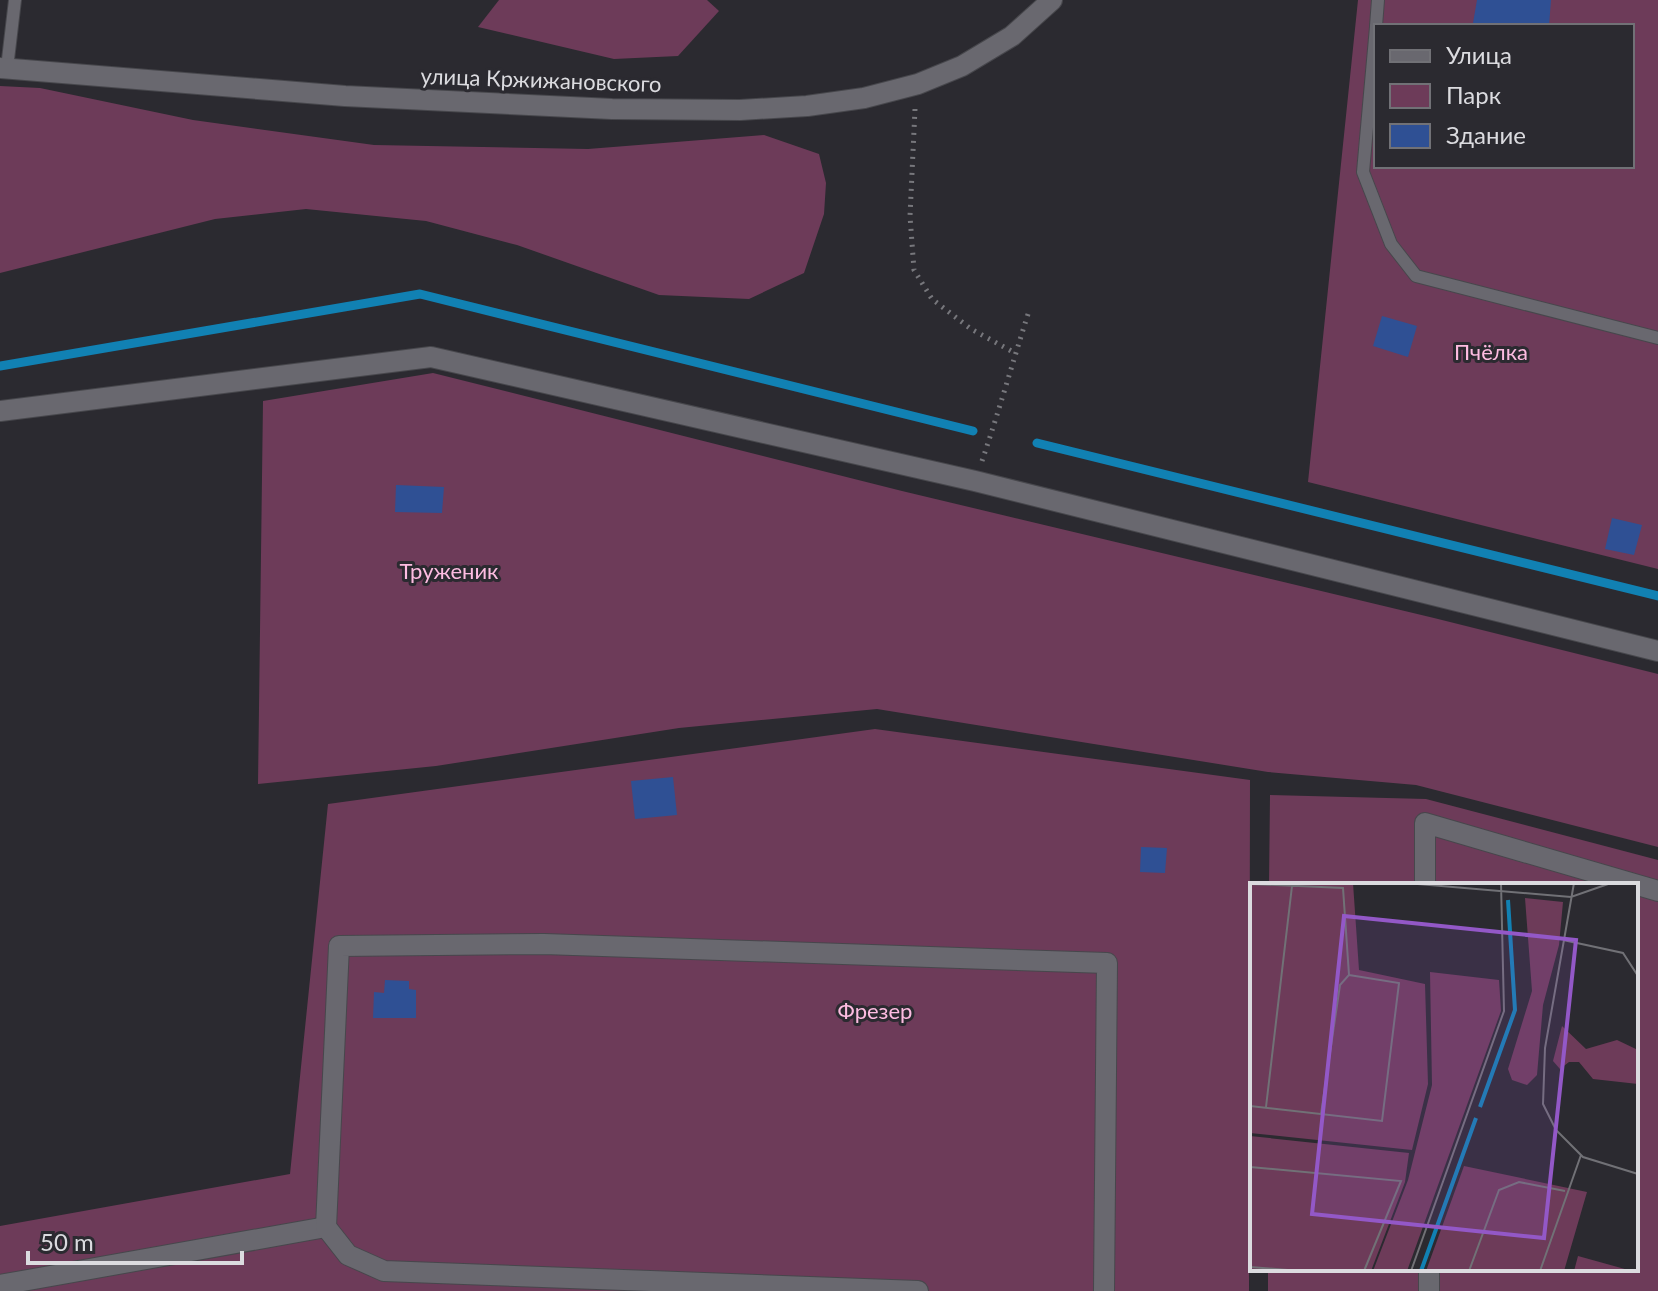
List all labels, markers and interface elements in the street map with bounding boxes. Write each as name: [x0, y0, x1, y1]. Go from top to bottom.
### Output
legend: [1374, 24, 1634, 168]
text: Улица: [1446, 40, 1512, 69]
street label: улица Кржижановского: [420, 62, 662, 97]
text: Парк: [1446, 80, 1502, 109]
text: Здание: [1446, 120, 1526, 149]
park label: Пчёлка: [1454, 338, 1528, 365]
park label: Труженик: [400, 557, 499, 584]
inset map: [1250, 883, 1638, 1271]
park label: Фрезер: [838, 997, 912, 1024]
scale bar: [28, 1215, 242, 1265]
text: 50 m: [40, 1227, 94, 1256]

